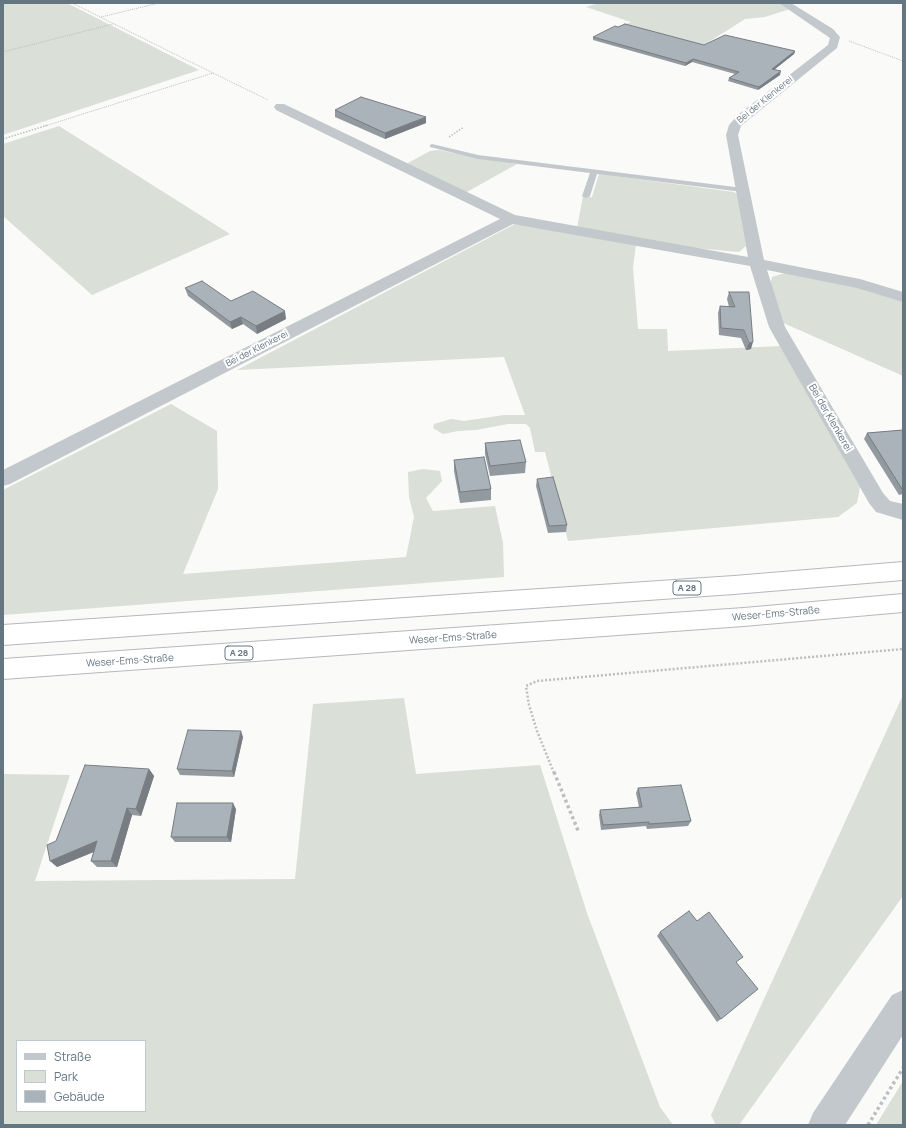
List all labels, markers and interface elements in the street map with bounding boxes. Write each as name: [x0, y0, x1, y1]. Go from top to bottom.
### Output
street label: Bei der Klenkerei: [735, 74, 795, 126]
street label: Bei der Klenkerei: [224, 329, 290, 369]
street label: Bei der Klenkerei: [806, 382, 854, 454]
road number: A 28: [673, 581, 701, 595]
street label: Weser-Ems-Straße: [732, 604, 820, 624]
street label: Weser-Ems-Straße: [409, 629, 497, 647]
road number: A 28: [225, 646, 253, 660]
street label: Weser-Ems-Straße: [86, 652, 174, 670]
legend: [16, 1040, 146, 1112]
text: Straße: [54, 1048, 91, 1065]
text: Park: [54, 1068, 78, 1085]
text: Gebäude: [54, 1088, 105, 1105]

